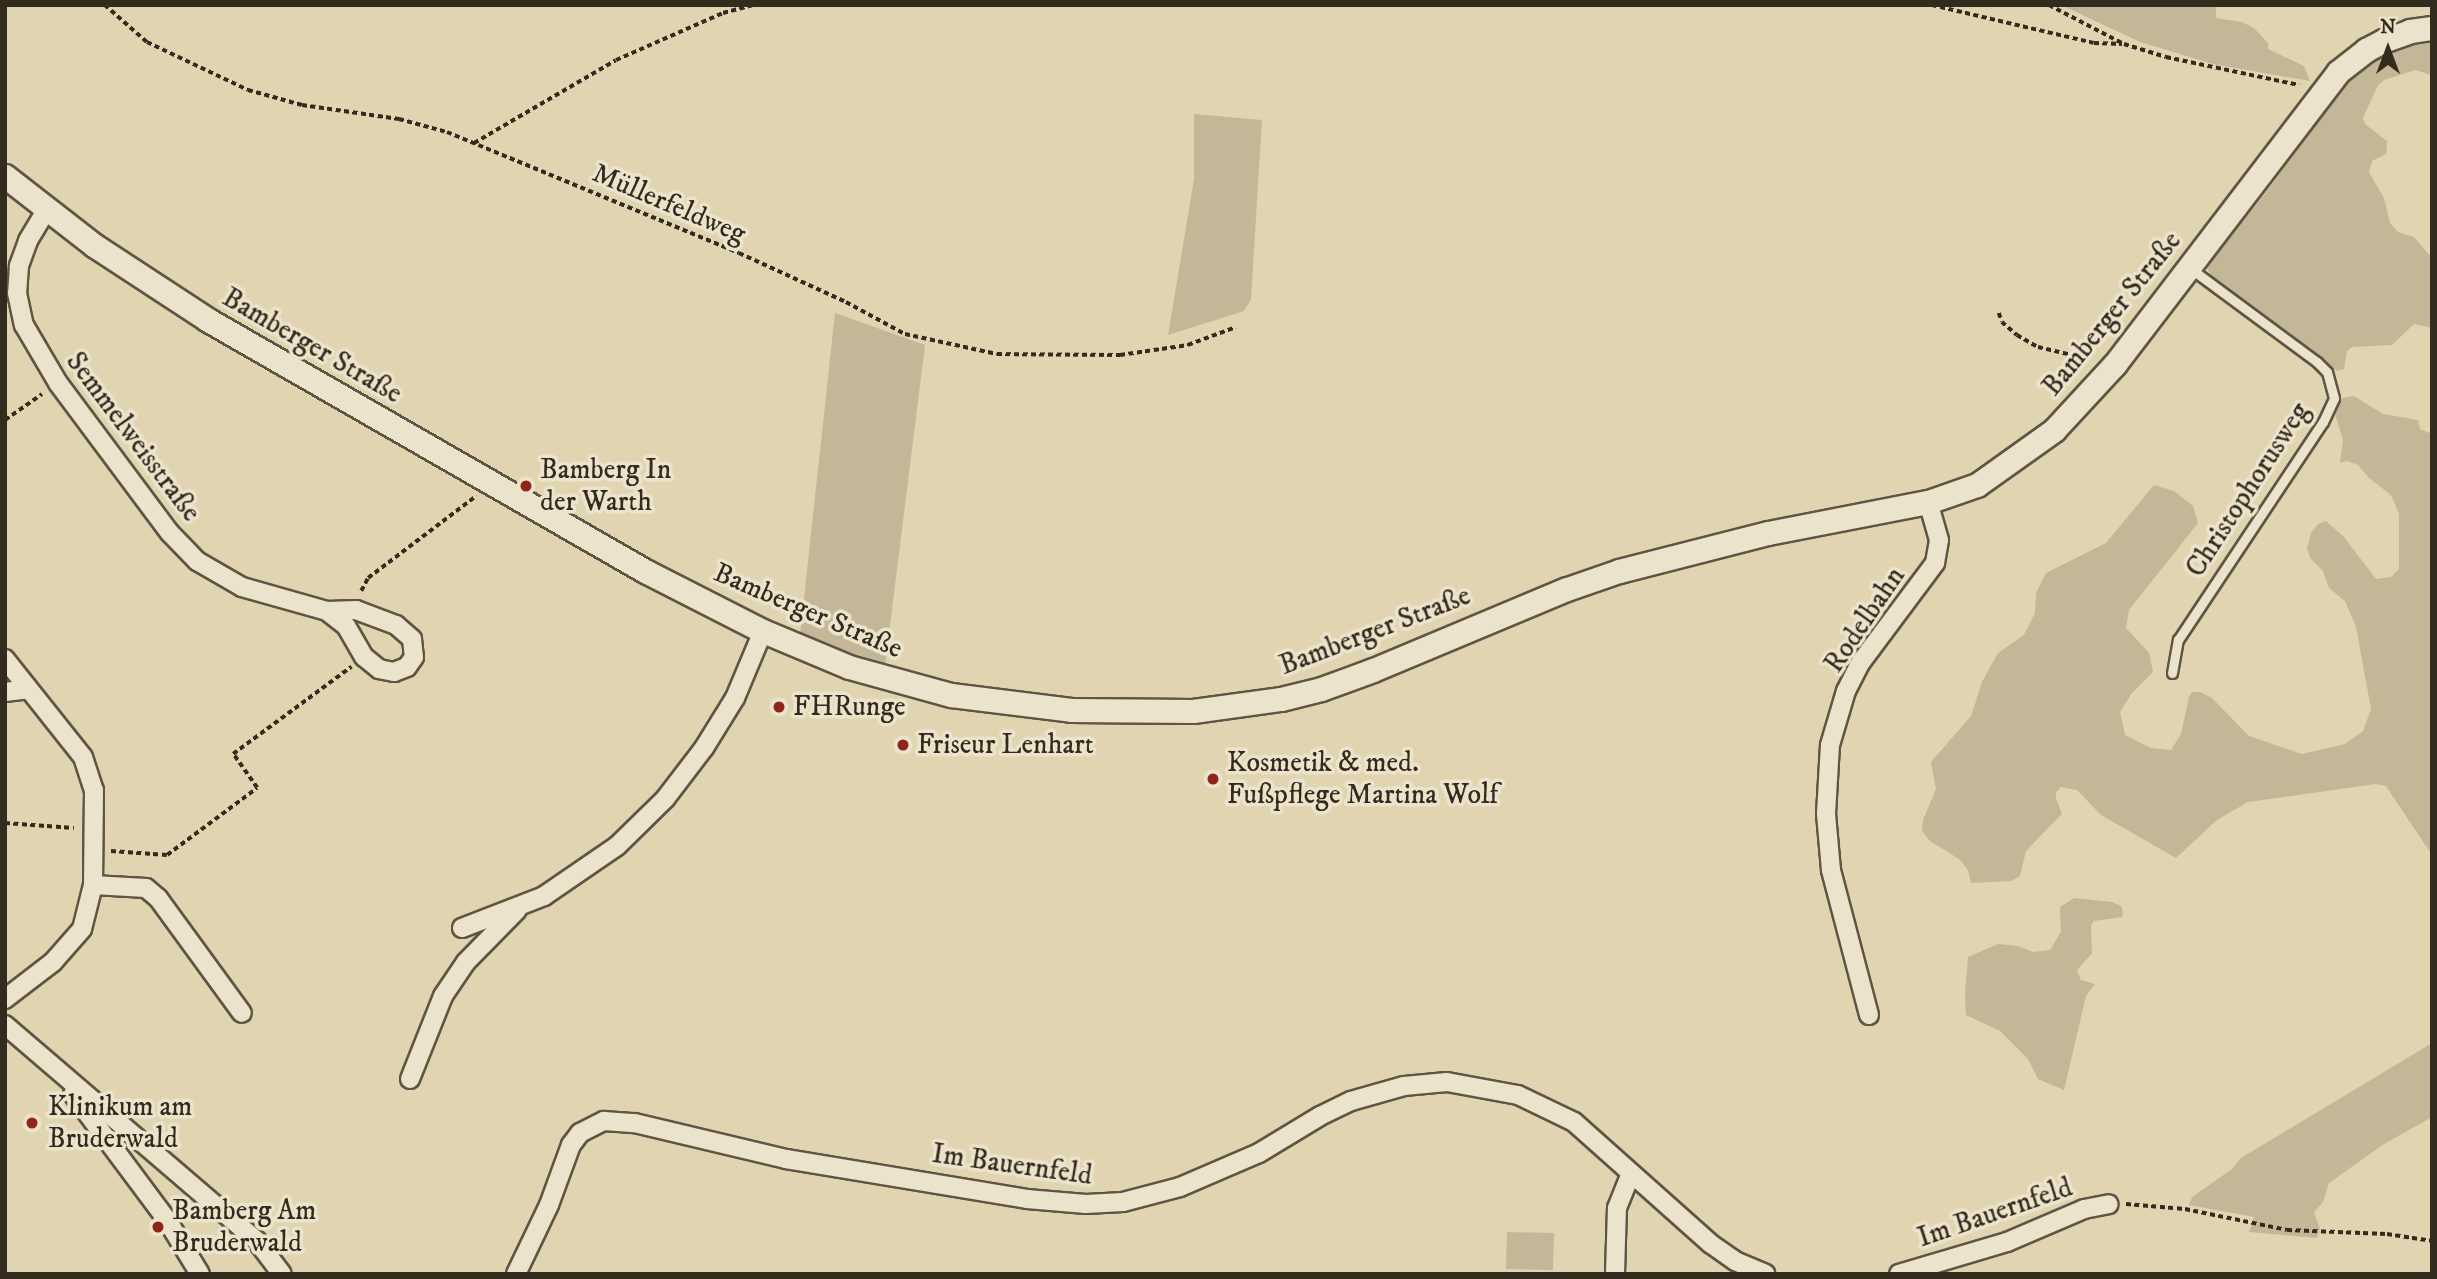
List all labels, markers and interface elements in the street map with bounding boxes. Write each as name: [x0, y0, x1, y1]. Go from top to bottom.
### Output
north arrow: [2353, 14, 2423, 84]
text: N: [2380, 16, 2396, 39]
street label: Müllerfeldweg: [587, 157, 751, 251]
street label: Bamberger Straße: [2035, 225, 2189, 403]
street label: Bamberger Straße: [216, 281, 408, 411]
street label: Semmelweisstraße: [58, 346, 208, 528]
street label: Christophorusweg: [2179, 396, 2317, 584]
place label: Bamberg In der Warth: [540, 453, 671, 519]
marker: Bamberg In der Warth: [518, 478, 534, 494]
street label: Bamberger Straße: [709, 556, 907, 666]
street label: Rodelbahn: [1817, 561, 1913, 679]
street label: Bamberger Straße: [1275, 579, 1475, 683]
place label: FHRunge: [793, 690, 906, 724]
marker: FHRunge: [771, 699, 787, 715]
place label: Friseur Lenhart: [917, 728, 1094, 762]
marker: Friseur Lenhart: [895, 737, 911, 753]
place label: Kosmetik & med. Fußpflege Martina Wolf: [1227, 746, 1498, 812]
marker: Kosmetik & med. Fußpflege Martina Wolf: [1205, 771, 1221, 787]
place label: Klinikum am Bruderwald: [48, 1090, 192, 1156]
marker: Klinikum am Bruderwald: [22, 1113, 42, 1133]
street label: Im Bauernfeld: [930, 1137, 1094, 1193]
street label: Im Bauernfeld: [1913, 1171, 2077, 1255]
place label: Bamberg Am Bruderwald: [172, 1194, 316, 1260]
marker: Bamberg Am Bruderwald: [150, 1219, 166, 1235]

